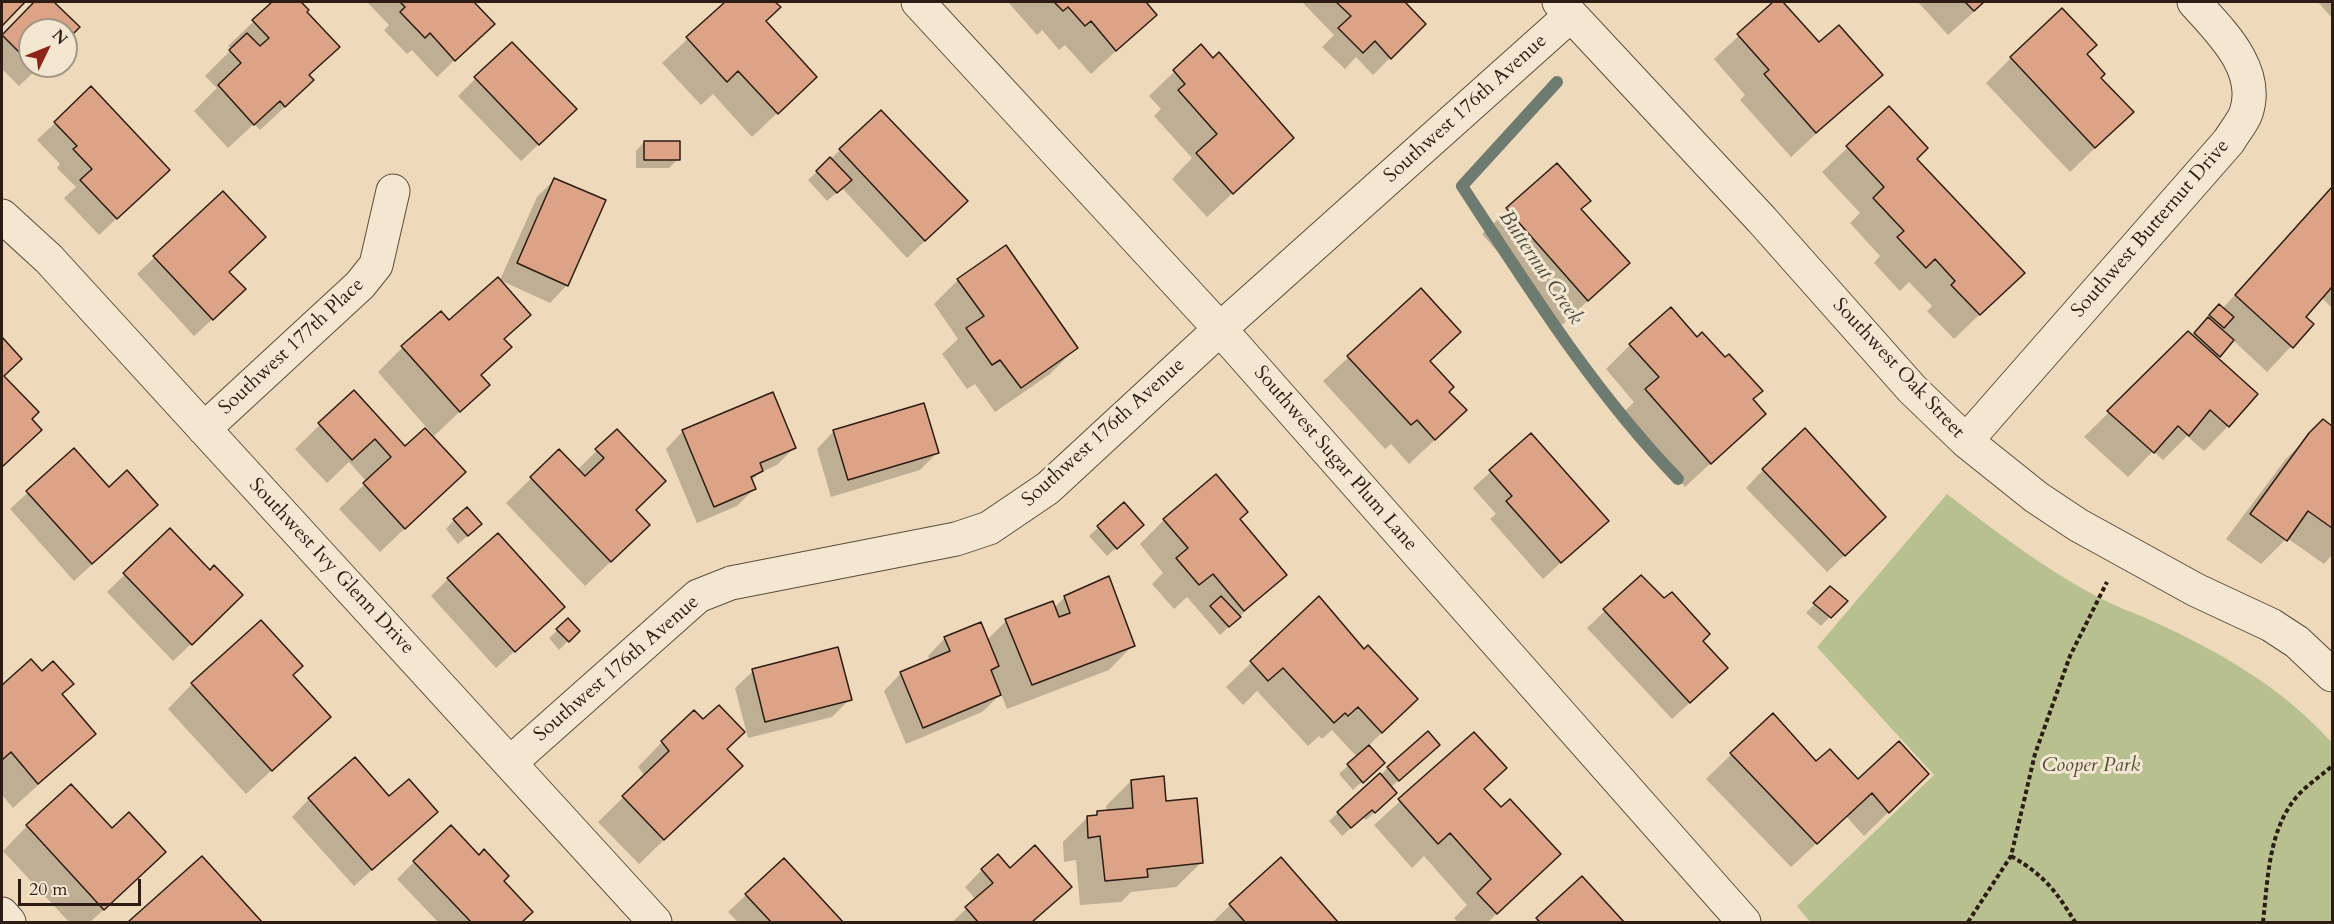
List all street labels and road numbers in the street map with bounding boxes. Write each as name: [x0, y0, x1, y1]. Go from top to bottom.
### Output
street label: Southwest 176th Avenue: [1380, 30, 1552, 188]
street label: Southwest Butternut Drive: [2067, 135, 2235, 323]
street label: Southwest 177th Place: [214, 274, 370, 420]
street label: Southwest Oak Street: [1827, 294, 1969, 444]
street label: Southwest 176th Avenue: [1018, 354, 1190, 512]
street label: Southwest Sugar Plum Lane: [1248, 362, 1422, 556]
street label: Southwest Ivy Glenn Drive: [243, 474, 419, 660]
street label: Southwest 176th Avenue: [530, 591, 704, 747]

